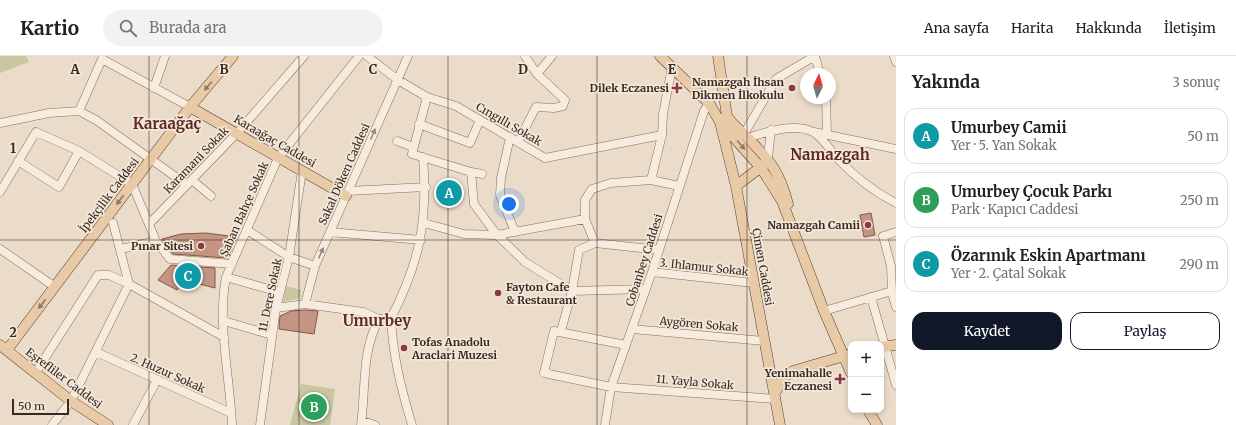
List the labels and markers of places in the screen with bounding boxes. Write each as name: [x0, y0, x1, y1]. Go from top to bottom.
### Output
place label: Namazgah İhsan Dikmen İlkokulu: [692, 75, 785, 102]
place label: Dilek Eczanesi: [590, 81, 669, 95]
marker: Dilek Eczanesi: [672, 83, 682, 93]
marker: Namazgah İhsan Dikmen İlkokulu: [787, 83, 797, 93]
pin: A: [436, 178, 462, 208]
place label: Namazgah Camii: [767, 218, 860, 232]
marker: Namazgah Camii: [863, 220, 873, 230]
place label: Pınar Sitesi: [131, 239, 193, 253]
marker: Pınar Sitesi: [196, 241, 206, 251]
pin: C: [175, 261, 201, 291]
place label: Fayton Cafe & Restaurant: [506, 280, 577, 307]
marker: Fayton Cafe & Restaurant: [493, 288, 503, 298]
place label: Tofas Anadolu Araclari Muzesi: [411, 335, 497, 362]
marker: Tofas Anadolu Araclari Muzesi: [399, 343, 409, 353]
place label: Yenimahalle Eczanesi: [764, 366, 832, 393]
marker: Yenimahalle Eczanesi: [835, 374, 845, 384]
pin: B: [301, 392, 327, 422]

